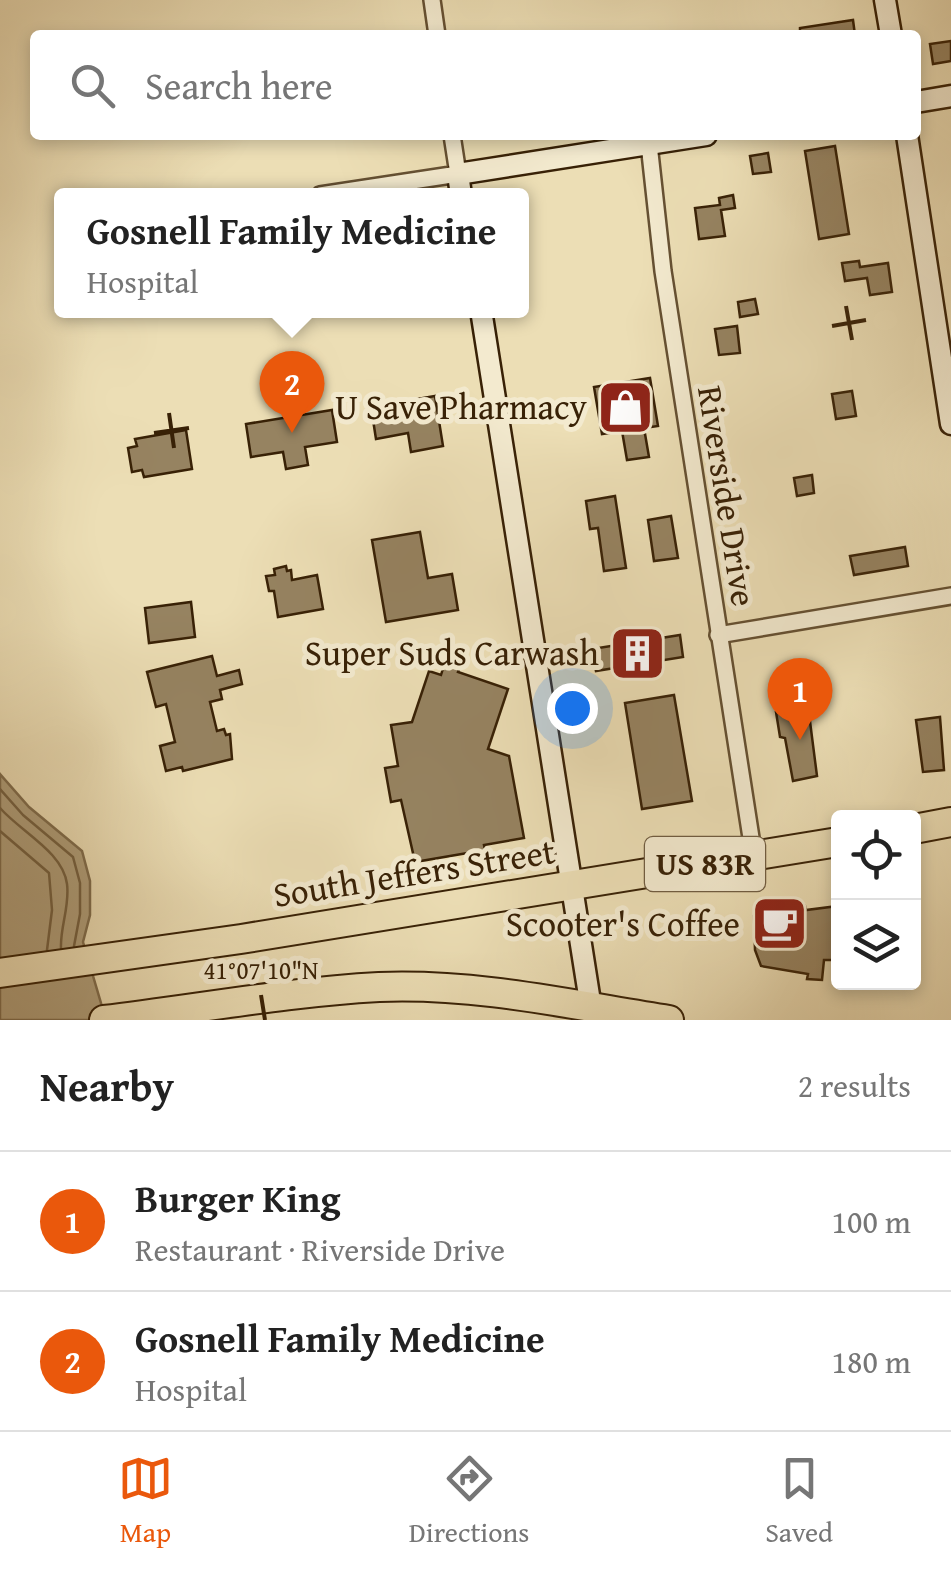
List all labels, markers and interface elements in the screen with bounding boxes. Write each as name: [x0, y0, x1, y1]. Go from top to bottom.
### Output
search box: [30, 30, 921, 140]
text: Search here: [145, 57, 333, 113]
icon: search: [65, 58, 120, 113]
popup: [54, 188, 529, 318]
text: Gosnell Family Medicine: [87, 202, 496, 258]
text: Hospital: [87, 258, 199, 305]
pin: 2: [260, 350, 324, 433]
shop icon: U Save Pharmacy: [596, 377, 656, 437]
place label: U Save Pharmacy: [335, 381, 588, 432]
street label: Riverside Drive: [685, 382, 770, 610]
building icon: Super Suds Carwash: [608, 623, 668, 683]
place label: Super Suds Carwash: [305, 627, 599, 678]
pin: 1: [768, 658, 832, 740]
your location: [547, 683, 598, 734]
map controls: [831, 810, 921, 990]
button: locate: [831, 810, 921, 900]
street label: South Jeffers Street: [269, 825, 558, 920]
road number: US 83R: [645, 837, 765, 891]
cafe icon: Scooter's Coffee: [749, 894, 809, 954]
place label: Scooter's Coffee: [506, 898, 740, 949]
button: layers: [831, 900, 921, 990]
text: 41°07'10"N: [204, 952, 318, 988]
text: Nearby: [40, 1055, 174, 1116]
text: 2 results: [798, 1062, 911, 1109]
text: Burger King: [135, 1170, 341, 1226]
text: 1: [64, 1198, 81, 1245]
text: 100 m: [832, 1198, 911, 1245]
text: Restaurant · Riverside Drive: [135, 1226, 505, 1273]
text: Gosnell Family Medicine: [135, 1310, 545, 1366]
text: 2: [64, 1338, 81, 1385]
text: 180 m: [832, 1338, 911, 1385]
text: Hospital: [135, 1366, 247, 1413]
tab: Map: [118, 1451, 173, 1552]
tab: Directions: [409, 1451, 529, 1552]
tab: Saved: [765, 1451, 833, 1552]

